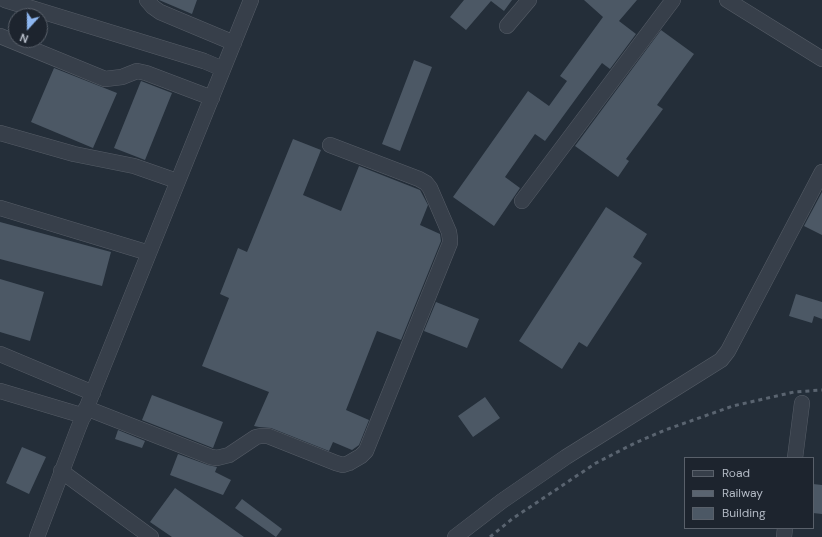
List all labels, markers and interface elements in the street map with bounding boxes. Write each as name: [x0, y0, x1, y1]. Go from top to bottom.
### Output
north arrow: [8, 8, 48, 48]
text: N: [18, 30, 30, 46]
legend: [684, 457, 814, 529]
text: Road: [722, 465, 750, 481]
text: Railway: [722, 485, 763, 501]
text: Building: [722, 505, 766, 521]

